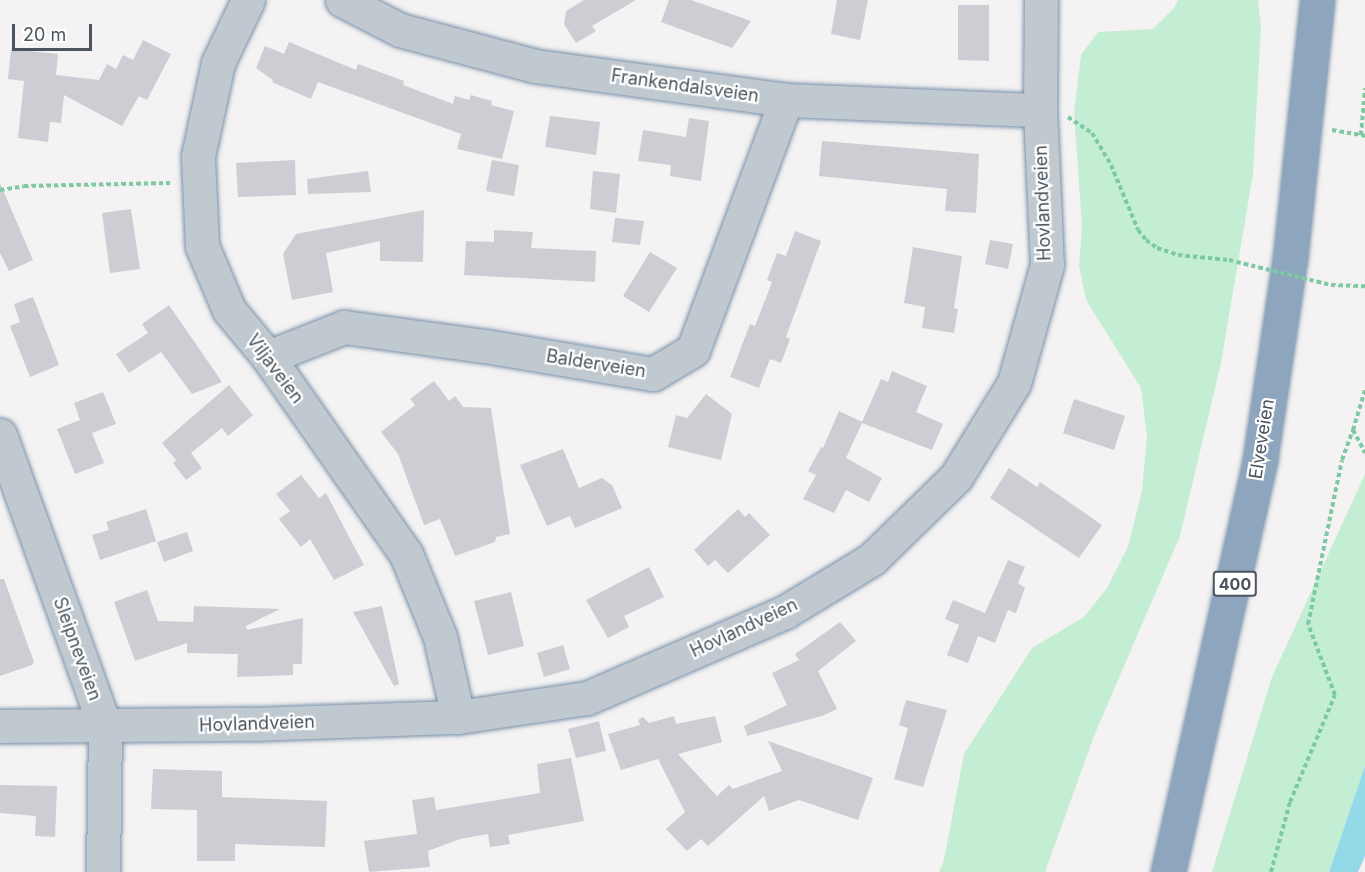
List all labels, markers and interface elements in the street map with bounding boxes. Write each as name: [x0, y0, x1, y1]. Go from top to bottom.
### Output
scale bar: [15, 12, 94, 50]
text: 20 m: [23, 24, 66, 45]
street label: Frankendalsveien: [610, 65, 760, 107]
street label: Hovlandveien: [1030, 145, 1056, 261]
street label: Viljaveien: [242, 330, 308, 408]
street label: Balderveien: [545, 345, 647, 383]
street label: Elveveien: [1245, 397, 1279, 481]
road number: 400: [1212, 571, 1258, 597]
street label: Sleipneveien: [48, 594, 106, 704]
street label: Hovlandveien: [687, 594, 801, 662]
street label: Hovlandveien: [199, 711, 315, 737]

